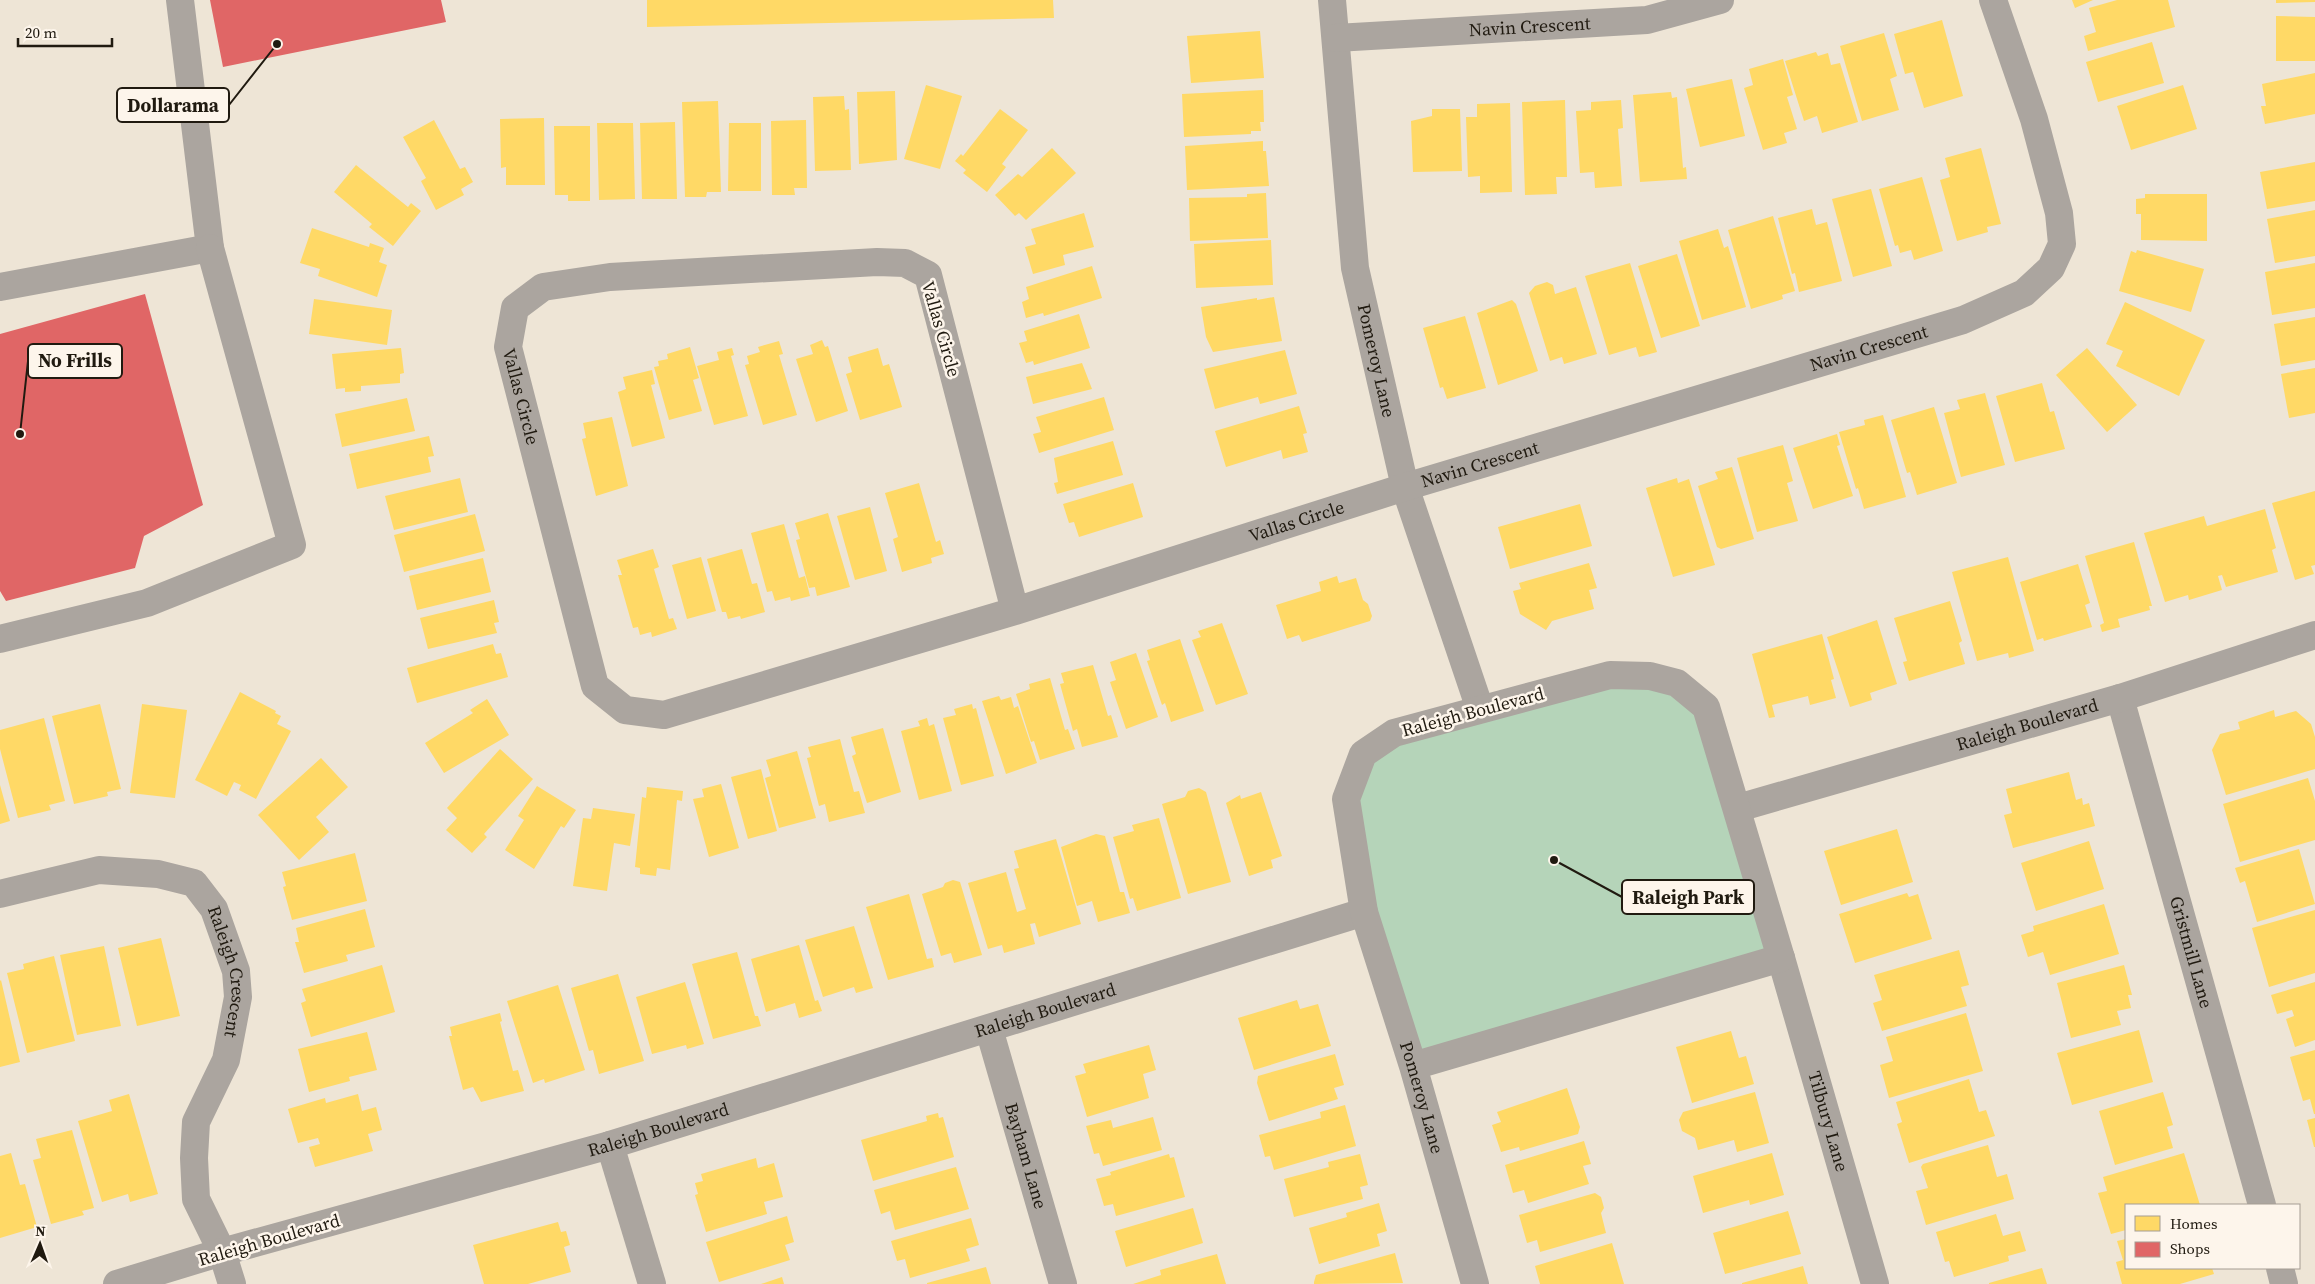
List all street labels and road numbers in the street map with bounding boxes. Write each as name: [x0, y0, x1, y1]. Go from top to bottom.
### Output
street label: Navin Crescent: [1468, 10, 1591, 42]
street label: Vallas Circle: [916, 278, 967, 380]
street label: Pomeroy Lane: [1352, 301, 1402, 420]
street label: Navin Crescent: [1807, 318, 1931, 377]
street label: Vallas Circle: [497, 345, 546, 447]
street label: Navin Crescent: [1418, 435, 1542, 494]
street label: Vallas Circle: [1245, 494, 1347, 548]
street label: Raleigh Boulevard: [1399, 681, 1547, 743]
street label: Raleigh Boulevard: [1953, 692, 2101, 757]
street label: Gristmill Lane: [2164, 893, 2219, 1011]
street label: Raleigh Crescent: [202, 902, 251, 1040]
street label: Raleigh Boulevard: [971, 976, 1119, 1044]
street label: Pomeroy Lane: [1394, 1038, 1450, 1157]
street label: Tilbury Lane: [1802, 1068, 1855, 1174]
street label: Raleigh Boulevard: [585, 1096, 732, 1163]
street label: Bayham Lane: [999, 1100, 1054, 1212]
street label: Raleigh Boulevard: [195, 1207, 343, 1272]

